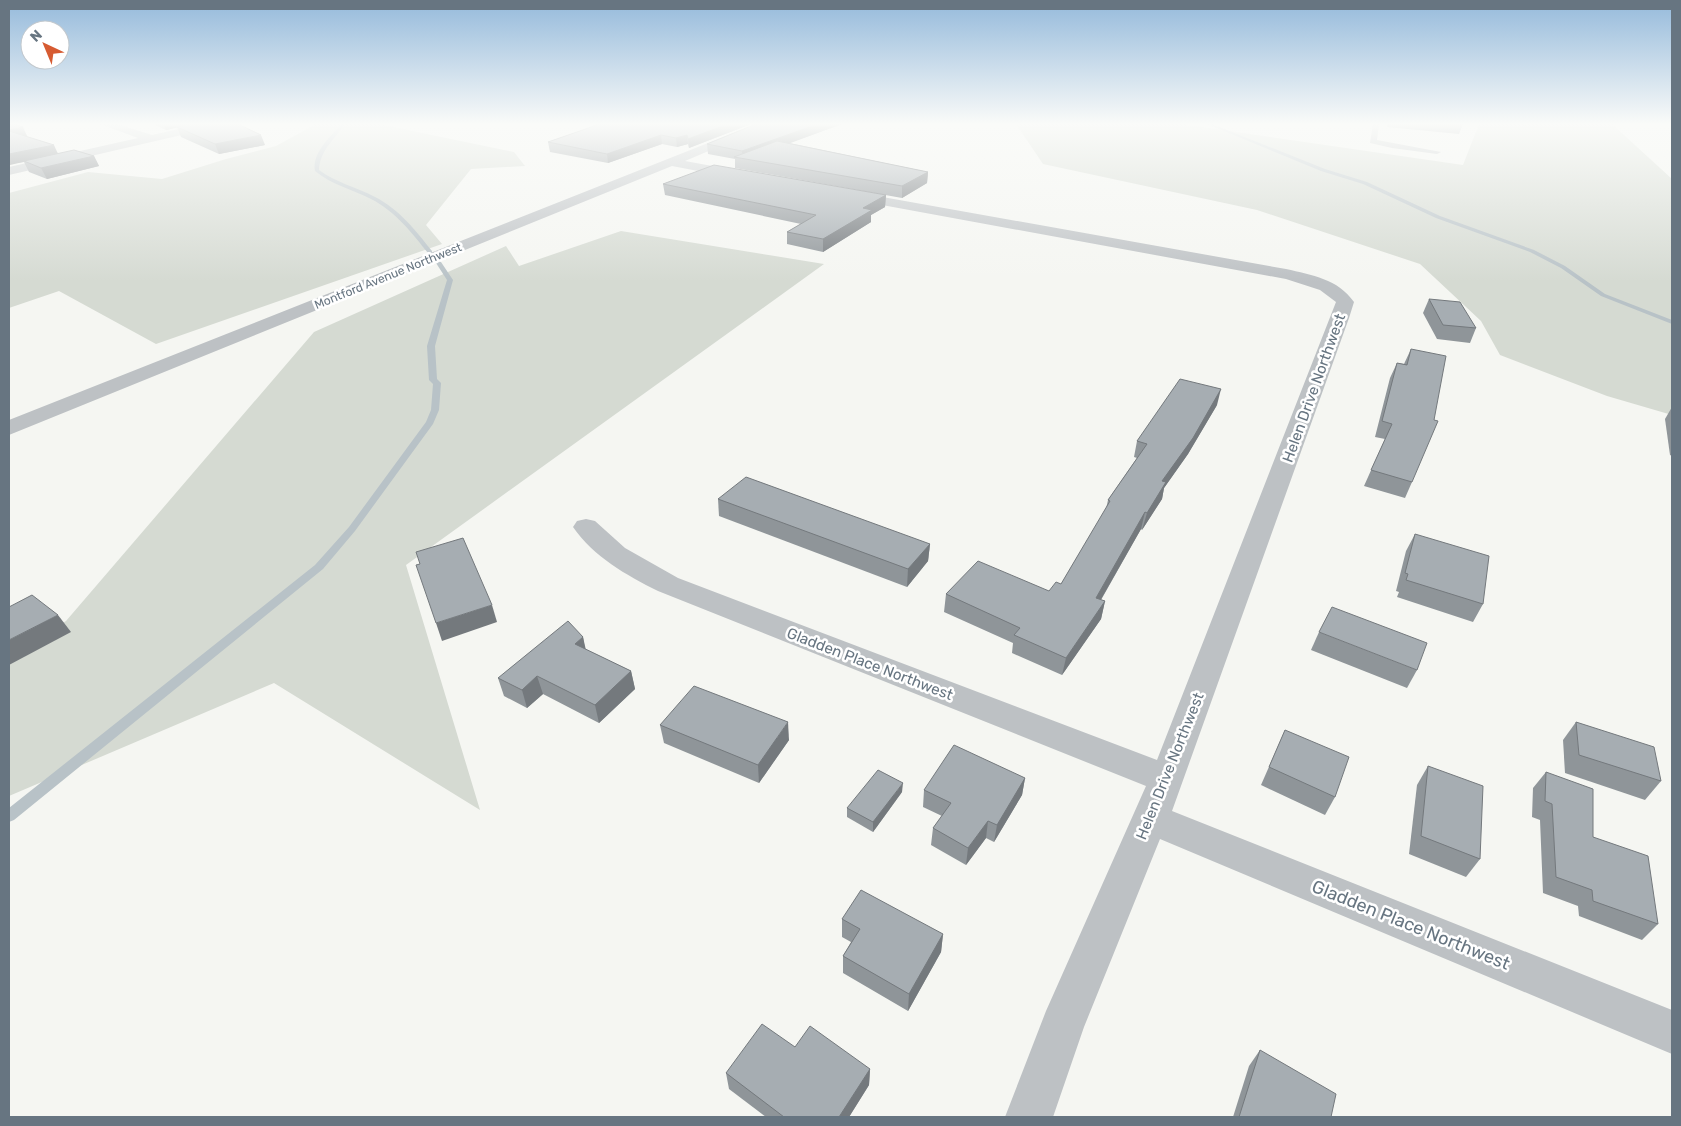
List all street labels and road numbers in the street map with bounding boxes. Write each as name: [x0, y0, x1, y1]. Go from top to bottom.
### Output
street label: Montford Avenue Northwest: [312, 240, 464, 312]
street label: Helen Drive Northwest: [1279, 311, 1349, 465]
street label: Gladden Place Northwest: [784, 624, 956, 704]
street label: Helen Drive Northwest: [1132, 690, 1208, 842]
street label: Gladden Place Northwest: [1309, 875, 1513, 975]

